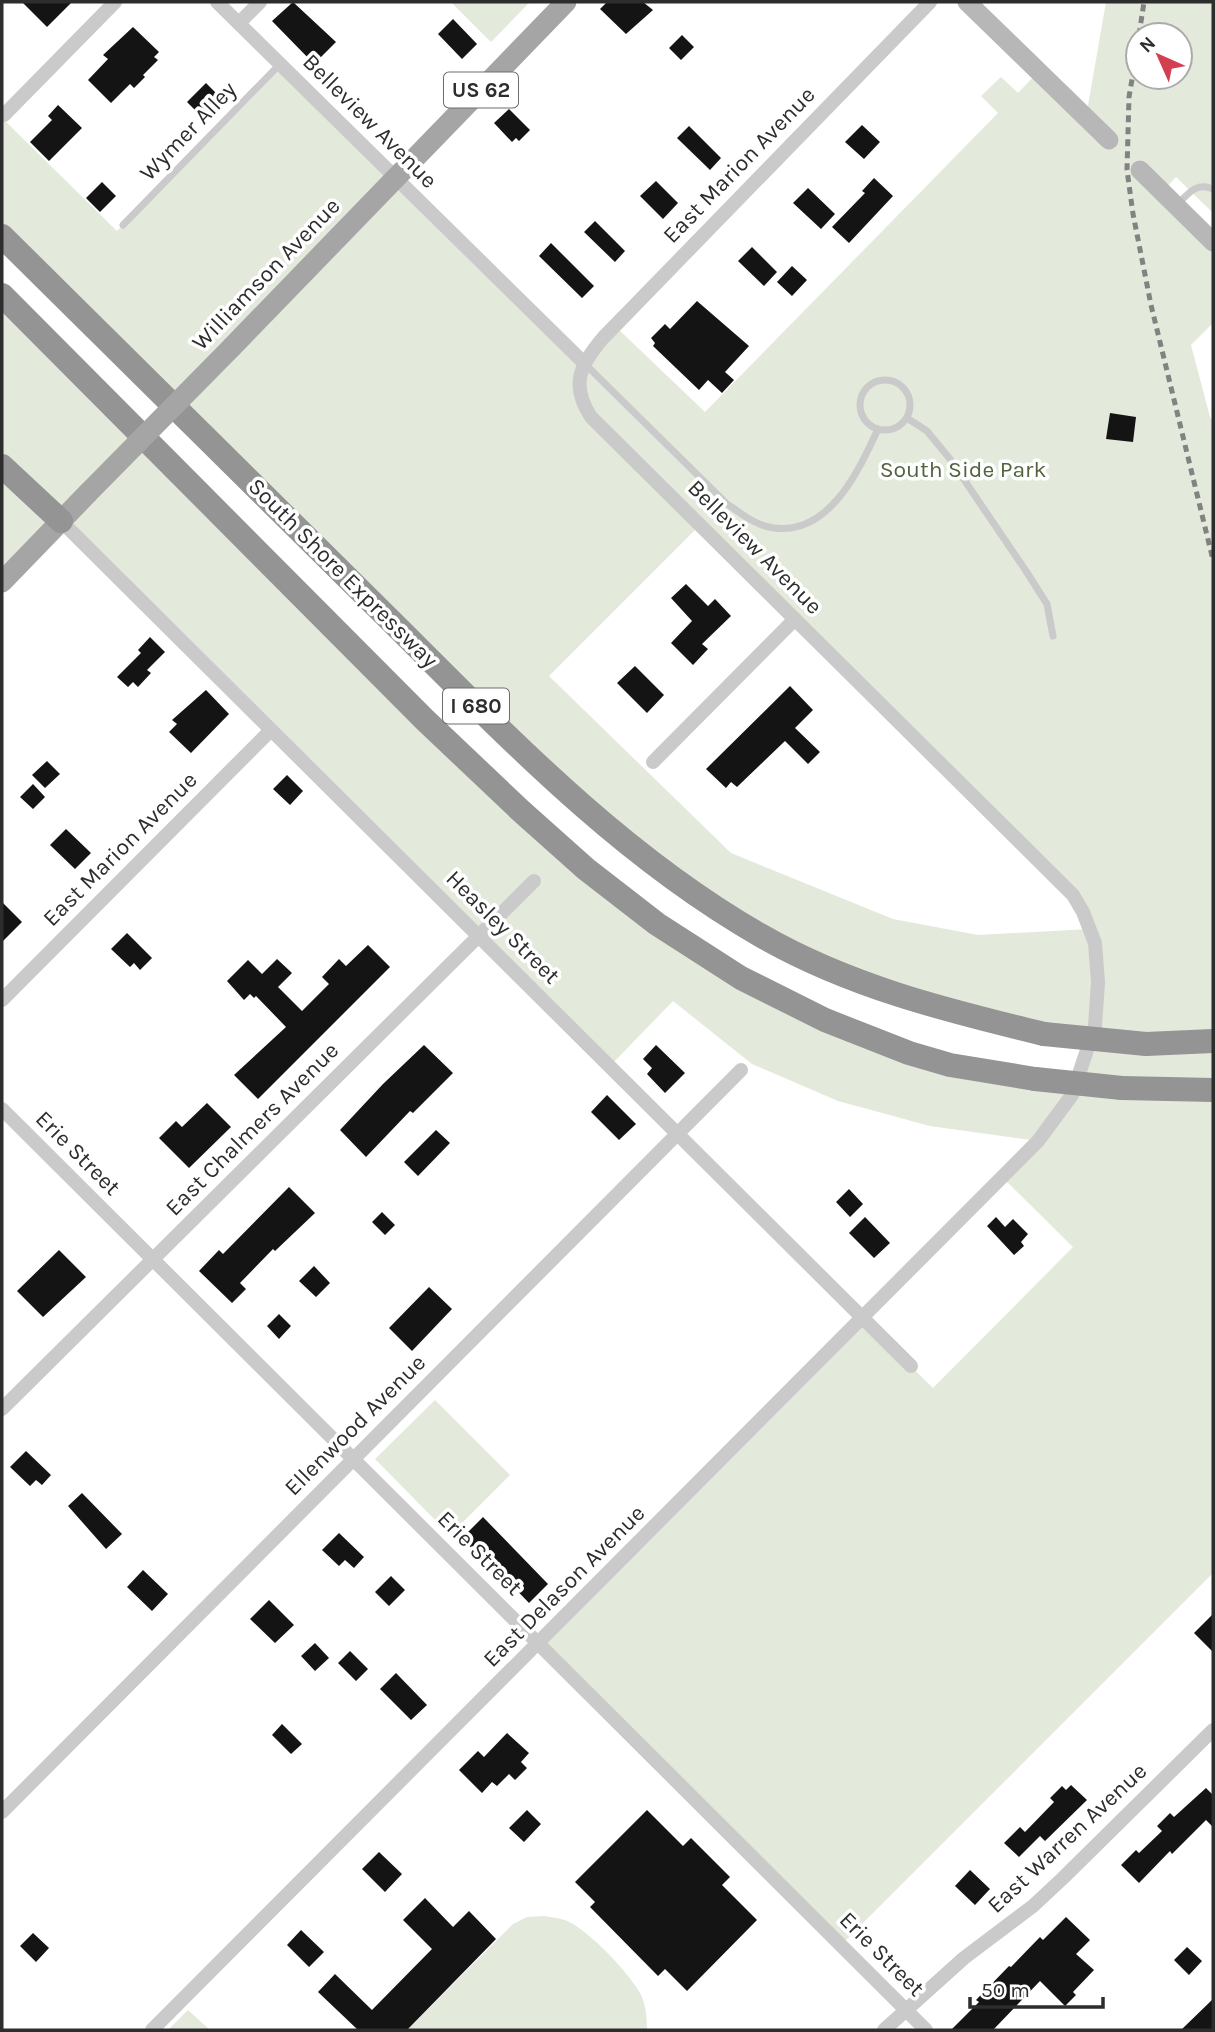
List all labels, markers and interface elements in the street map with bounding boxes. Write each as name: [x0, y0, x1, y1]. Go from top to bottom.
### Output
north arrow: [1124, 21, 1194, 91]
text: N: [1135, 32, 1160, 57]
street label: Belleview Avenue: [297, 48, 443, 194]
road number: US 62: [444, 72, 518, 108]
street label: Wymer Alley: [134, 76, 242, 186]
street label: East Marion Avenue: [657, 81, 821, 249]
street label: Williamson Avenue: [186, 192, 346, 356]
park label: South Side Park: [880, 456, 1046, 483]
street label: South Shore Expressway: [243, 473, 444, 674]
street label: Belleview Avenue: [682, 474, 828, 620]
road number: I 680: [443, 688, 509, 724]
street label: East Marion Avenue: [37, 766, 203, 932]
street label: Heasley Street: [441, 865, 566, 990]
street label: East Chalmers Avenue: [160, 1037, 344, 1221]
street label: Erie Street: [30, 1105, 126, 1201]
street label: Ellenwood Avenue: [279, 1349, 431, 1501]
street label: East Delason Avenue: [478, 1500, 650, 1672]
street label: Erie Street: [432, 1505, 528, 1601]
street label: East Warren Avenue: [982, 1757, 1152, 1919]
street label: Erie Street: [834, 1906, 930, 2002]
scale bar: [970, 1966, 1103, 2010]
text: 50 m: [981, 1978, 1030, 2002]

